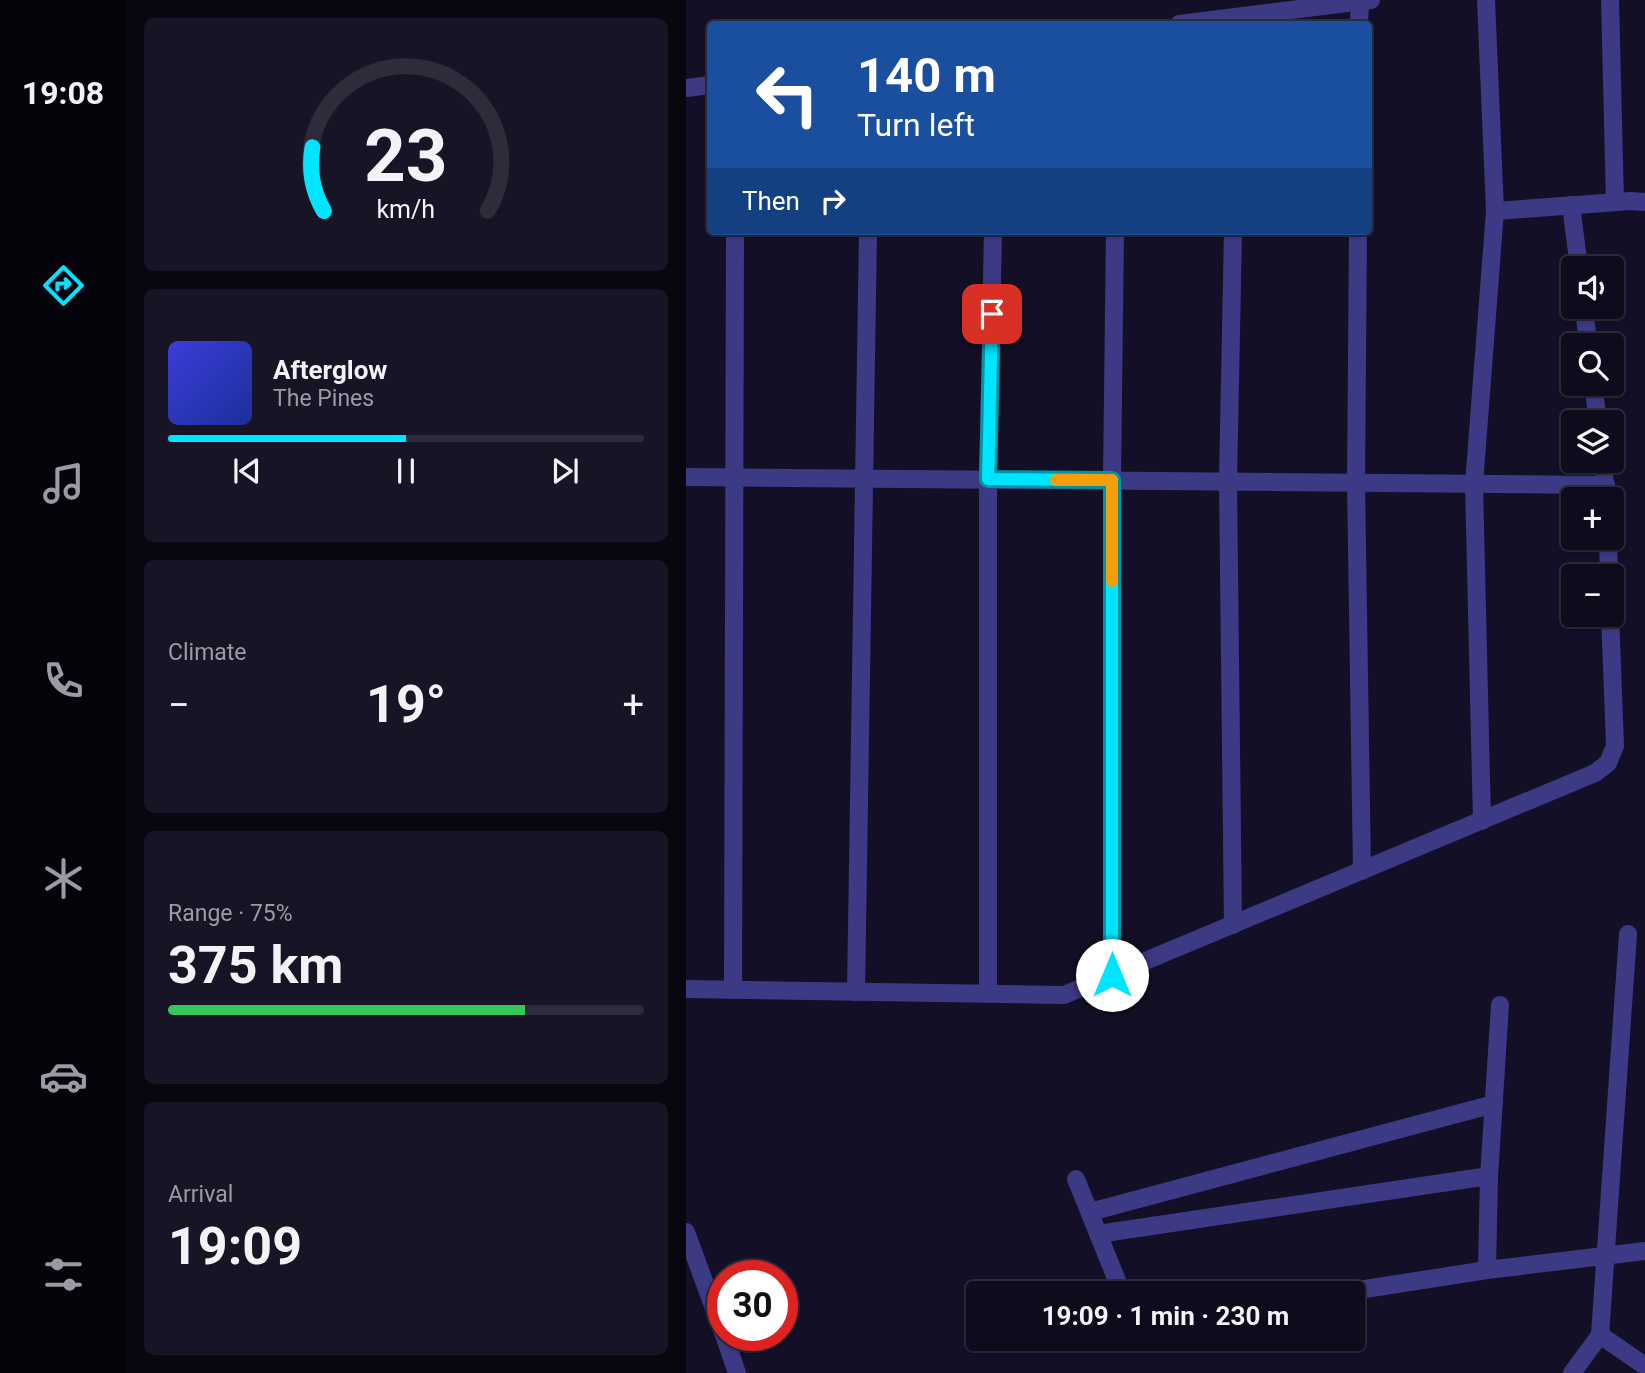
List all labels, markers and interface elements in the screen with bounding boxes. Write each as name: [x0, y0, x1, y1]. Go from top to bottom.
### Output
text: 140 m: [857, 47, 996, 104]
icon: left: [742, 49, 833, 140]
text: 19:08: [22, 74, 104, 112]
text: Turn left: [857, 106, 975, 144]
text: 23: [364, 113, 448, 199]
icon: right: [814, 182, 852, 220]
text: Then: [742, 186, 800, 216]
text: km/h: [377, 194, 435, 223]
map controls: [1561, 256, 1624, 627]
button: sound: [1561, 256, 1624, 319]
icon: directions: [39, 261, 88, 310]
pin: [962, 284, 1022, 344]
icon: arrive: [973, 295, 1011, 333]
button: search: [1561, 333, 1624, 396]
text: Afterglow: [273, 355, 387, 385]
text: The Pines: [273, 385, 374, 412]
button: layers: [1561, 410, 1624, 473]
icon: previous: [228, 452, 266, 490]
icon: pause: [387, 452, 425, 490]
icon: next: [546, 452, 584, 490]
icon: music: [39, 459, 88, 508]
button: +: [1561, 487, 1624, 550]
button: −: [1561, 564, 1624, 627]
text: Climate: [168, 639, 247, 666]
icon: phone: [39, 656, 88, 705]
text: 19°: [366, 674, 446, 735]
text: −: [168, 683, 190, 727]
text: +: [622, 683, 644, 727]
icon: climate: [39, 854, 88, 903]
text: Range · 75%: [168, 900, 293, 927]
text: 375 km: [168, 935, 343, 996]
position arrow: [1075, 938, 1149, 1012]
icon: car: [39, 1052, 88, 1101]
text: Arrival: [168, 1181, 233, 1208]
text: 19:09: [168, 1216, 302, 1277]
icon: filters: [39, 1250, 88, 1299]
speed limit sign: 30: [707, 1260, 798, 1351]
text: 19:09 · 1 min · 230 m: [1042, 1301, 1289, 1331]

